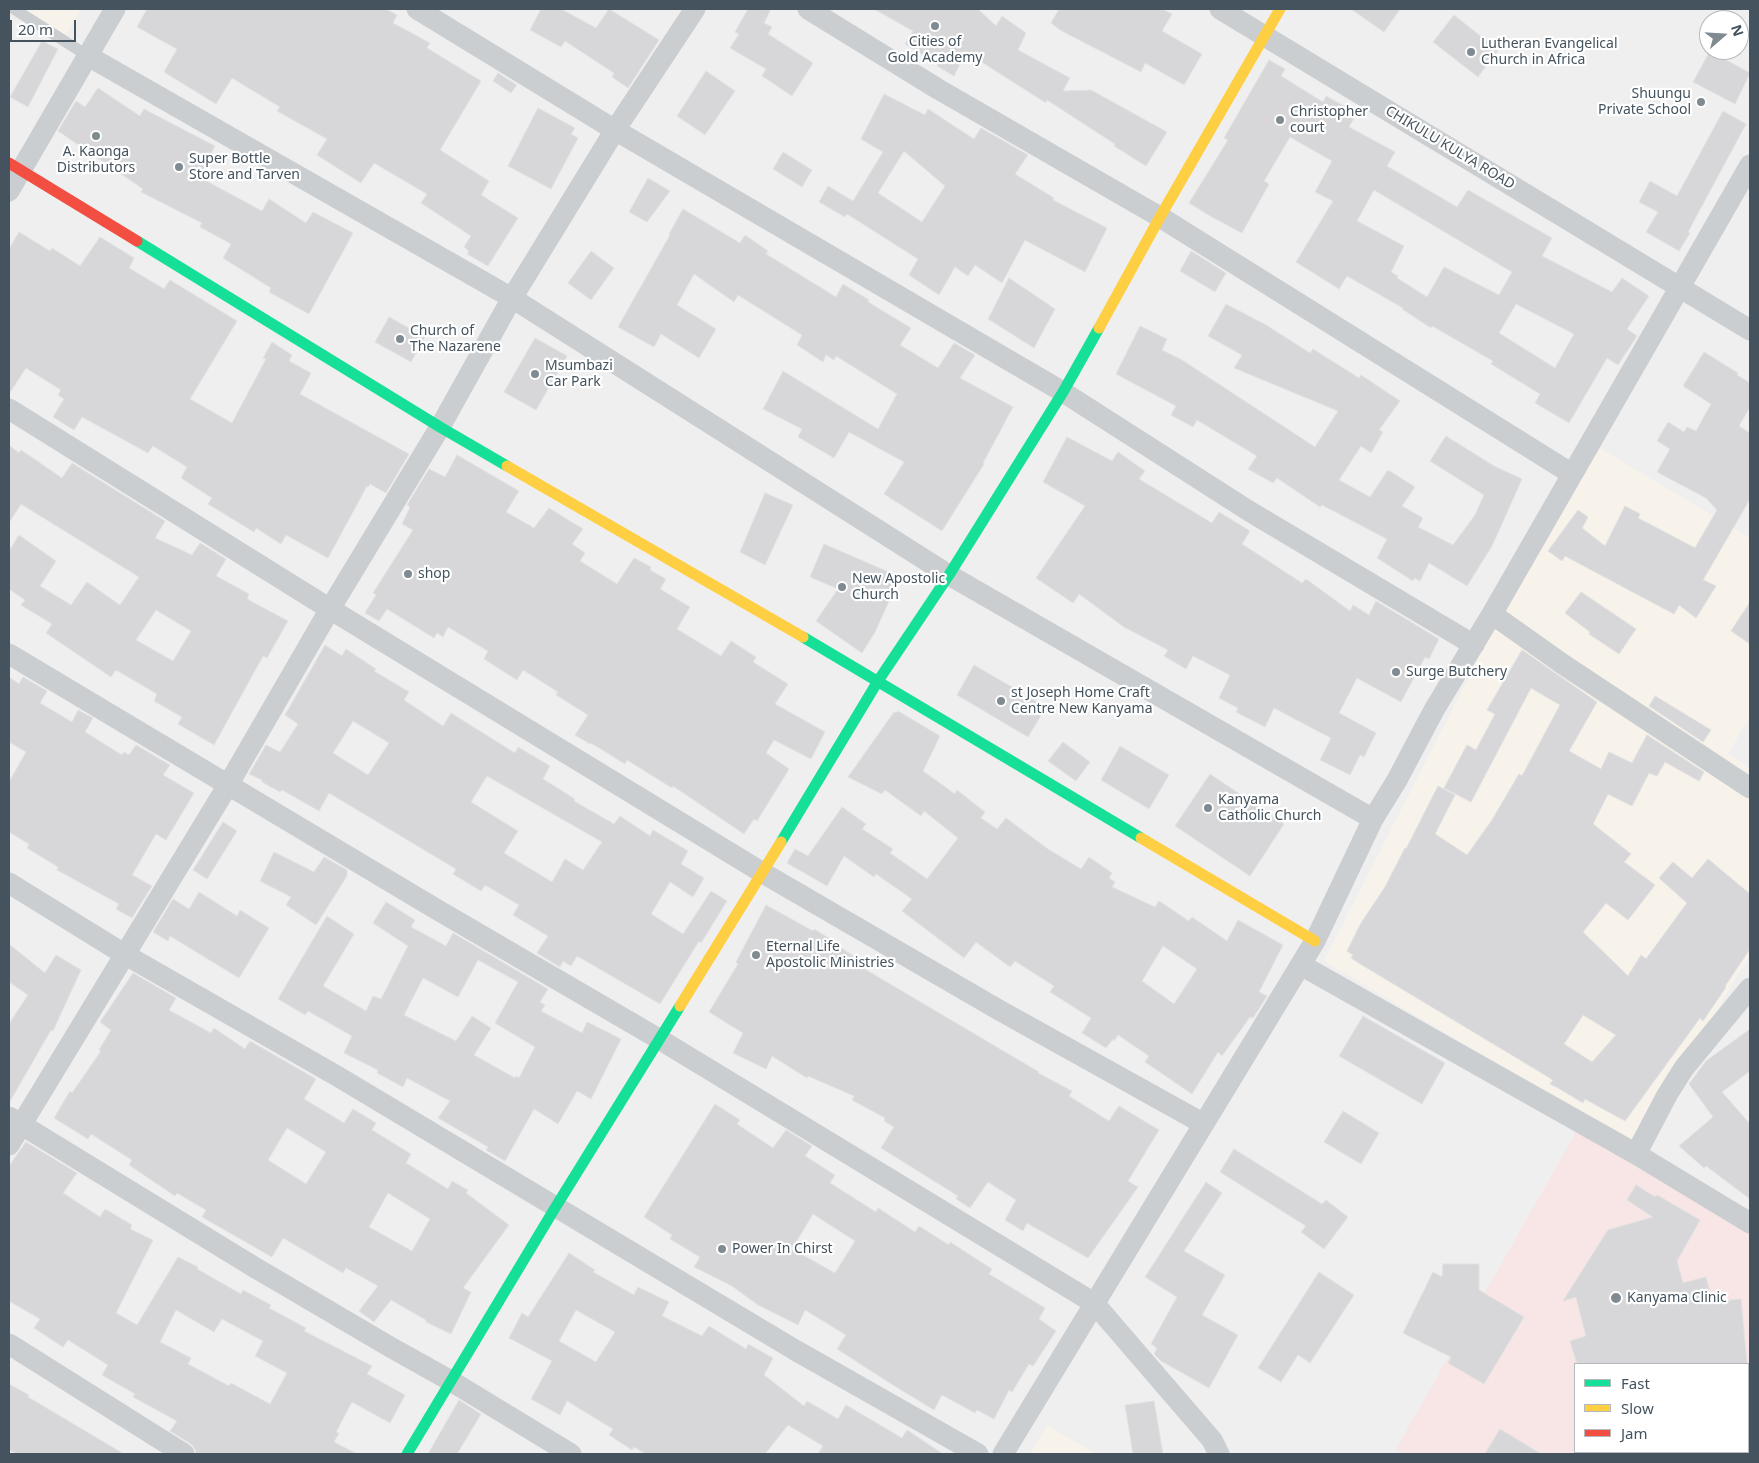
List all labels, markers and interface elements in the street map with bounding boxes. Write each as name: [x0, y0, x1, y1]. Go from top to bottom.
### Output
scale bar: [12, 10, 79, 42]
north arrow: [1699, 10, 1749, 60]
text: 20 m: [18, 19, 53, 39]
marker: Cities of Gold Academy: [929, 20, 941, 32]
text: N: [1727, 22, 1749, 39]
place label: Cities of Gold Academy: [888, 34, 982, 66]
place label: Lutheran Evangelical Church in Africa: [1481, 36, 1618, 68]
marker: Lutheran Evangelical Church in Africa: [1465, 46, 1477, 58]
place label: Shuungu Private School: [1598, 86, 1691, 118]
marker: Shuungu Private School: [1695, 96, 1707, 108]
street label: CHIKULU KULYA ROAD: [1382, 103, 1518, 193]
place label: Christopher court: [1290, 104, 1368, 136]
marker: Christopher court: [1274, 114, 1286, 126]
marker: A. Kaonga Distributors: [90, 130, 102, 142]
place label: A. Kaonga Distributors: [57, 144, 135, 176]
place label: Super Bottle Store and Tarven: [189, 151, 300, 184]
marker: Super Bottle Store and Tarven: [173, 161, 185, 173]
place label: Church of The Nazarene: [410, 323, 501, 356]
marker: Church of The Nazarene: [394, 333, 406, 345]
place label: Msumbazi Car Park: [545, 358, 613, 391]
marker: Msumbazi Car Park: [529, 368, 541, 380]
place label: shop: [418, 566, 450, 582]
marker: shop: [402, 568, 414, 580]
place label: New Apostolic Church: [852, 571, 945, 604]
marker: New Apostolic Church: [836, 581, 848, 593]
place label: Surge Butchery: [1406, 664, 1507, 680]
marker: Surge Butchery: [1390, 666, 1402, 678]
place label: st Joseph Home Craft Centre New Kanyama: [1011, 685, 1152, 718]
marker: st Joseph Home Craft Centre New Kanyama: [995, 695, 1007, 707]
place label: Kanyama Catholic Church: [1218, 792, 1321, 824]
marker: Kanyama Catholic Church: [1202, 802, 1214, 814]
place label: Eternal Life Apostolic Ministries: [766, 939, 894, 972]
marker: Eternal Life Apostolic Ministries: [750, 949, 762, 961]
place label: Power In Chirst: [732, 1241, 833, 1257]
marker: Power In Chirst: [716, 1243, 728, 1255]
place label: Kanyama Clinic: [1627, 1290, 1727, 1306]
marker: Kanyama Clinic: [1609, 1291, 1623, 1305]
legend: [1574, 1363, 1749, 1453]
text: Fast: [1621, 1373, 1650, 1393]
text: Slow: [1621, 1398, 1654, 1418]
text: Jam: [1621, 1423, 1648, 1443]

